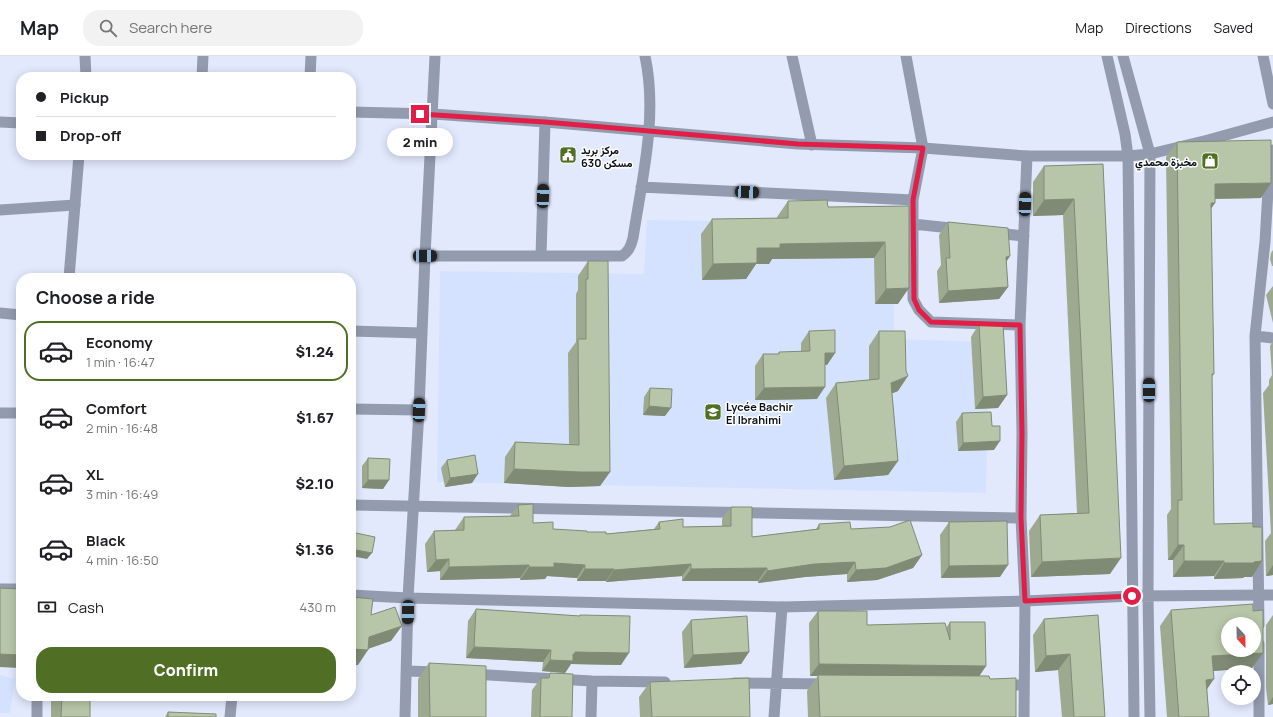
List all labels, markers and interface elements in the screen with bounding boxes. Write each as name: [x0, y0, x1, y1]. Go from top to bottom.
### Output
search box: [83, 10, 363, 46]
text: Map: [20, 15, 59, 41]
icon: search: [97, 17, 119, 39]
text: Search here: [129, 17, 212, 38]
text: Map: [1075, 18, 1103, 37]
text: Directions: [1125, 18, 1192, 37]
text: Saved: [1214, 18, 1253, 37]
text: Pickup: [60, 87, 109, 108]
route end: [411, 105, 429, 123]
text: Drop-off: [60, 125, 121, 146]
callout: 2 min: [387, 128, 453, 156]
text: 2 min: [403, 133, 437, 151]
place label: مركز بريد 630 مسكن: [581, 142, 633, 170]
public building icon: مركز بريد 630 مسكن: [558, 145, 578, 165]
shop icon: مخبزة محمدي: [1200, 151, 1220, 171]
place label: مخبزة محمدي: [1135, 154, 1197, 171]
car: [537, 184, 549, 208]
car: [735, 185, 759, 199]
car: [1019, 192, 1031, 216]
car: [413, 250, 437, 262]
text: Choose a ride: [36, 285, 155, 309]
text: Economy: [86, 332, 153, 353]
icon: car: [38, 333, 74, 369]
text: $1.24: [295, 341, 334, 362]
text: 1 min · 16:47: [86, 353, 155, 371]
car: [1143, 378, 1155, 402]
text: Comfort: [86, 398, 147, 419]
car: [413, 398, 425, 422]
icon: car: [38, 399, 74, 435]
place label: Lycée Bachir El Ibrahimi: [726, 399, 794, 427]
school or university icon: Lycée Bachir El Ibrahimi: [703, 402, 723, 422]
text: $1.67: [296, 407, 334, 428]
text: 2 min · 16:48: [86, 419, 158, 437]
text: XL: [86, 464, 104, 485]
icon: car: [38, 465, 74, 501]
text: $2.10: [295, 473, 334, 494]
text: 3 min · 16:49: [86, 485, 158, 503]
text: Black: [86, 530, 125, 551]
icon: car: [38, 531, 74, 567]
text: $1.36: [295, 539, 334, 560]
text: 4 min · 16:50: [86, 551, 159, 569]
route start: [1123, 587, 1141, 605]
icon: cash: [36, 596, 58, 618]
text: Cash: [68, 597, 104, 618]
text: 430 m: [300, 598, 336, 616]
car: [402, 600, 414, 624]
north arrow: [1221, 617, 1261, 657]
map controls: [1221, 617, 1261, 705]
button: Confirm: [36, 647, 336, 693]
button: locate: [1221, 665, 1261, 705]

